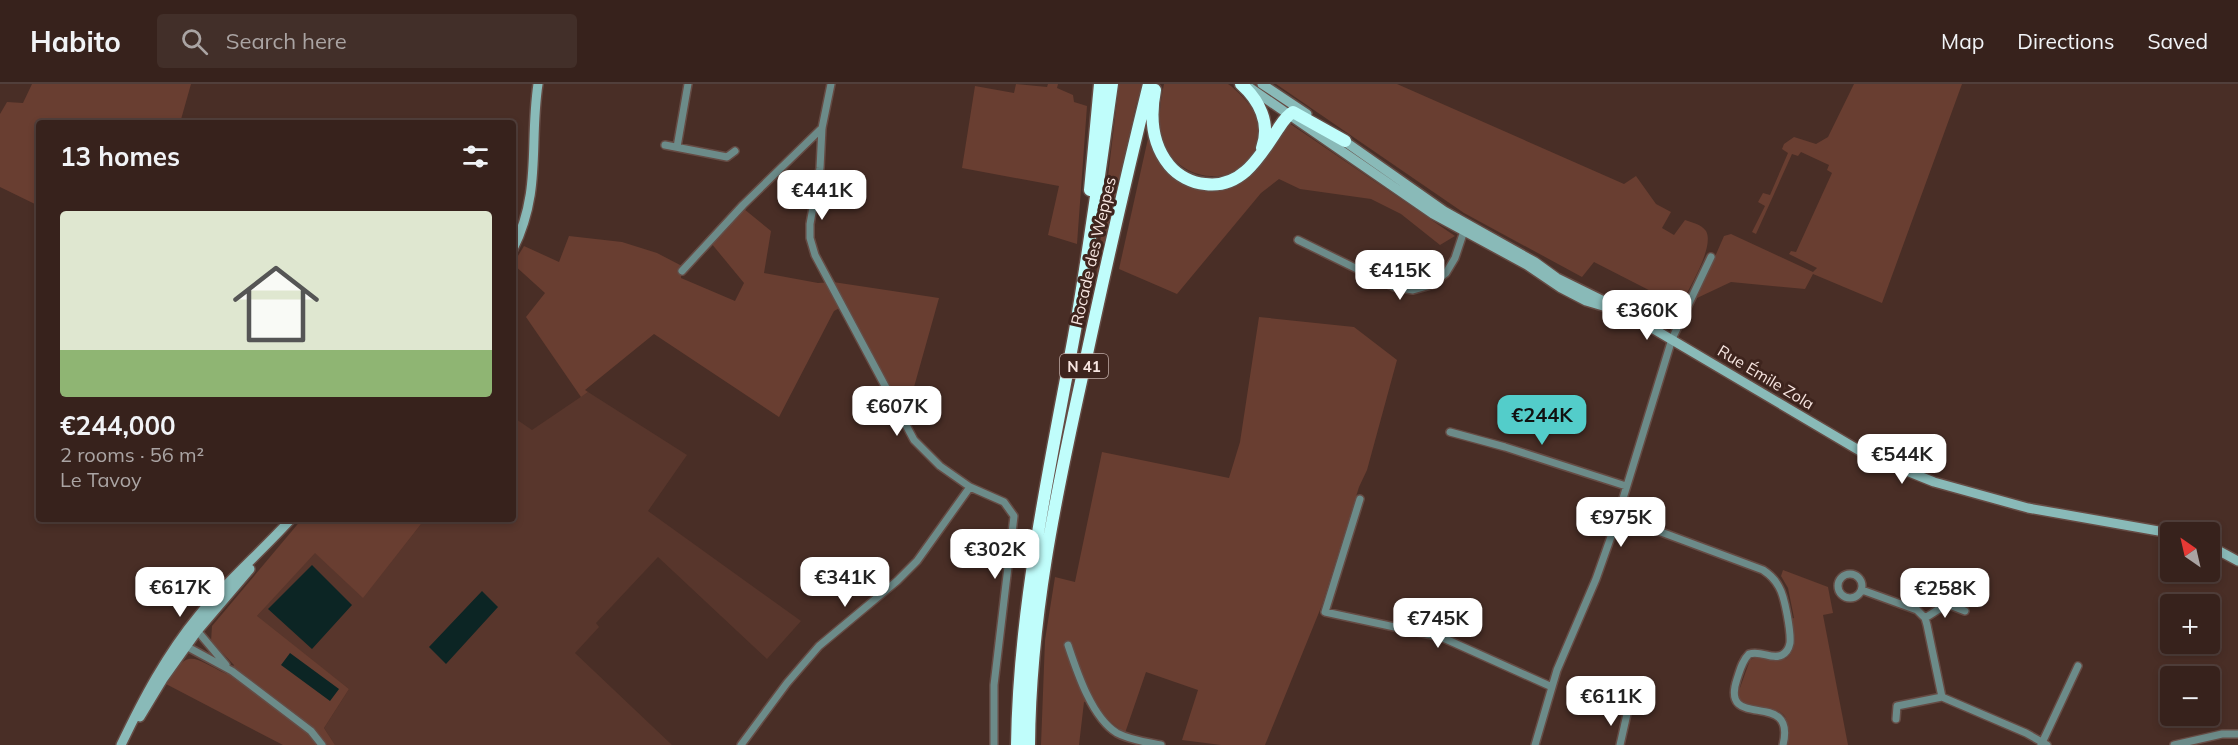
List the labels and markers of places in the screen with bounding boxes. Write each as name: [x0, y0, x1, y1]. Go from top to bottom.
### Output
pin: €441K: [780, 170, 864, 221]
pin: €415K: [1358, 250, 1442, 301]
pin: €360K: [1605, 290, 1689, 341]
pin: €607K: [855, 386, 939, 437]
pin: €244K: [1500, 395, 1584, 446]
pin: €544K: [1860, 434, 1944, 485]
pin: €975K: [1579, 497, 1663, 548]
pin: €302K: [953, 529, 1037, 580]
pin: €341K: [803, 557, 887, 608]
pin: €617K: [138, 567, 222, 618]
pin: €258K: [1903, 568, 1987, 619]
pin: €745K: [1396, 598, 1480, 649]
pin: €611K: [1569, 676, 1653, 727]

